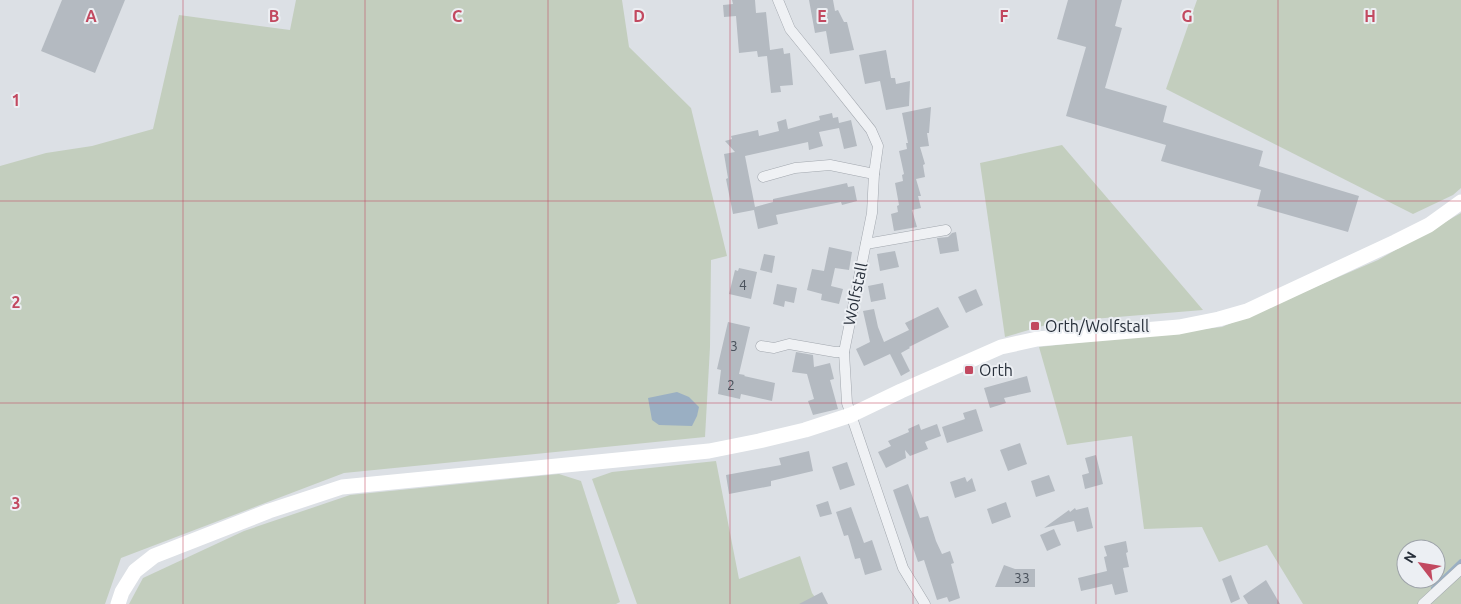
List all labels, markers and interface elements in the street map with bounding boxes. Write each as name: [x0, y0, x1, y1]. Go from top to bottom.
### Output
text: A: [85, 7, 97, 25]
text: B: [269, 7, 279, 25]
text: C: [452, 7, 462, 25]
text: D: [633, 7, 645, 25]
text: E: [817, 7, 827, 25]
text: F: [1000, 7, 1009, 25]
text: G: [1181, 7, 1193, 25]
text: H: [1364, 7, 1376, 25]
text: 1: [11, 91, 21, 109]
street label: Wolfstall: [840, 261, 870, 327]
house number: 4: [739, 277, 747, 293]
text: 2: [11, 293, 21, 311]
place label: Orth/Wolfstall: [1045, 317, 1149, 335]
marker: Orth/Wolfstall: [1029, 320, 1041, 332]
house number: 3: [730, 338, 738, 354]
place label: Orth: [979, 361, 1013, 379]
marker: Orth: [963, 364, 975, 376]
house number: 2: [727, 377, 735, 393]
text: 3: [11, 494, 21, 512]
north arrow: [1396, 539, 1446, 589]
text: N: [1400, 549, 1419, 566]
house number: 33: [1014, 570, 1030, 586]

